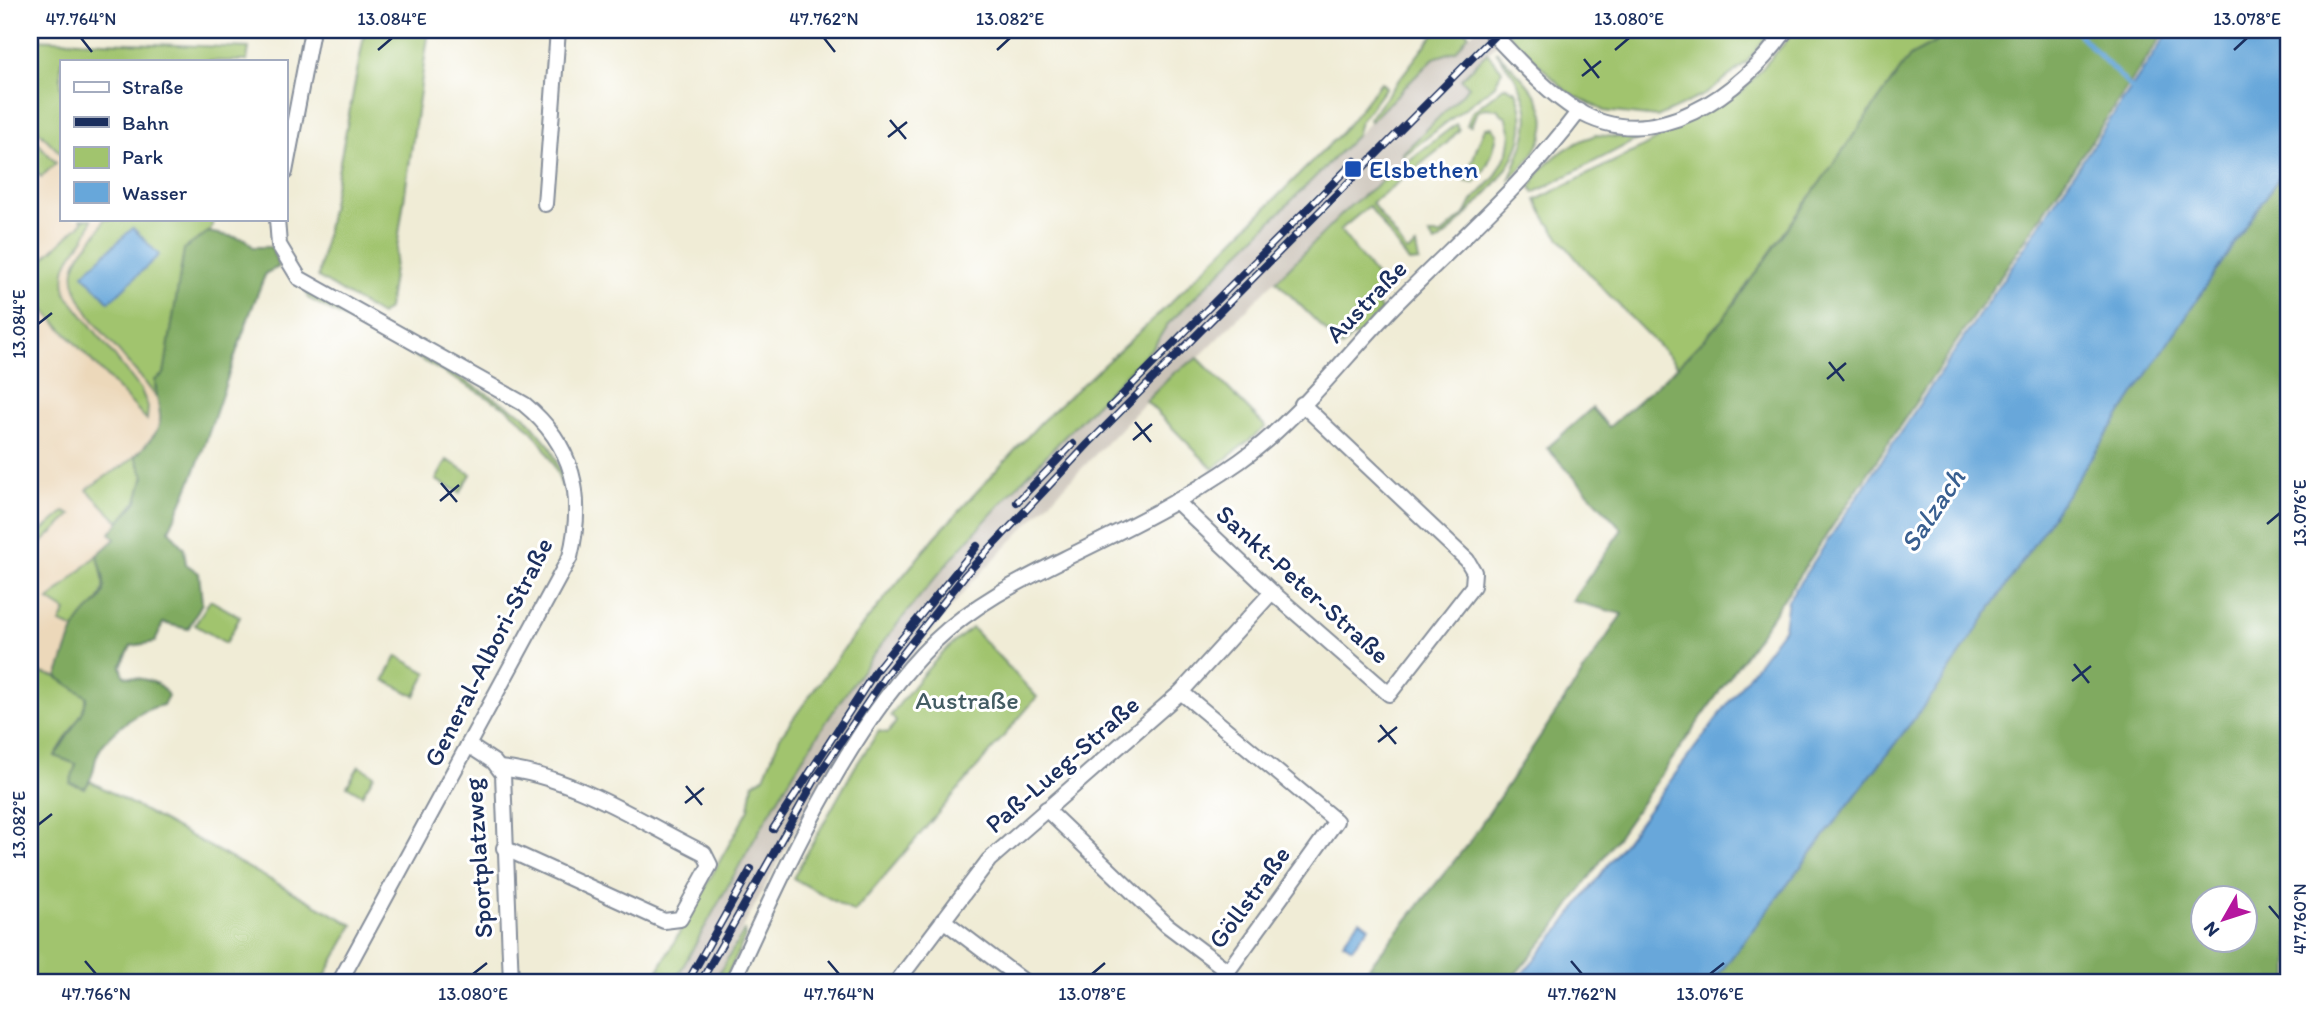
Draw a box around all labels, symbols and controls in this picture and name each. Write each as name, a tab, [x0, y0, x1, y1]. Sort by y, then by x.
text: 47.764°N	[46, 8, 116, 30]
text: 13.084°E	[357, 8, 427, 30]
text: 47.762°N	[789, 8, 859, 30]
text: 13.082°E	[976, 8, 1044, 30]
text: 13.080°E	[1594, 8, 1664, 30]
text: 13.078°E	[2213, 8, 2281, 30]
legend	[60, 60, 287, 220]
text: Straße	[122, 74, 183, 99]
text: Bahn	[122, 110, 169, 135]
text: Park	[122, 144, 164, 169]
place label: Elsbethen	[1369, 153, 1479, 185]
marker: Elsbethen	[1343, 159, 1363, 179]
text: Wasser	[122, 180, 188, 205]
street label: Austraße	[1318, 253, 1414, 349]
text: 13.084°E	[8, 289, 30, 359]
water label: Salzach	[1892, 461, 1973, 558]
text: 13.076°E	[2289, 479, 2311, 547]
street label: Sankt-Peter-Straße	[1210, 498, 1396, 670]
street label: General-Albori-Straße	[416, 532, 560, 772]
park label: Austraße	[915, 684, 1019, 716]
street label: Paß-Lueg-Straße	[978, 688, 1146, 840]
street label: Sportplatzweg	[456, 776, 500, 939]
text: 13.082°E	[8, 791, 30, 859]
street label: Göllstraße	[1201, 839, 1297, 955]
text: 47.760°N	[2289, 883, 2311, 955]
north arrow	[2190, 884, 2260, 954]
text: N	[2198, 917, 2224, 942]
text: 47.766°N	[61, 983, 131, 1005]
text: 13.080°E	[438, 983, 508, 1005]
text: 47.764°N	[804, 983, 874, 1005]
text: 13.078°E	[1058, 983, 1126, 1005]
text: 47.762°N	[1547, 983, 1617, 1005]
text: 13.076°E	[1676, 983, 1744, 1005]

